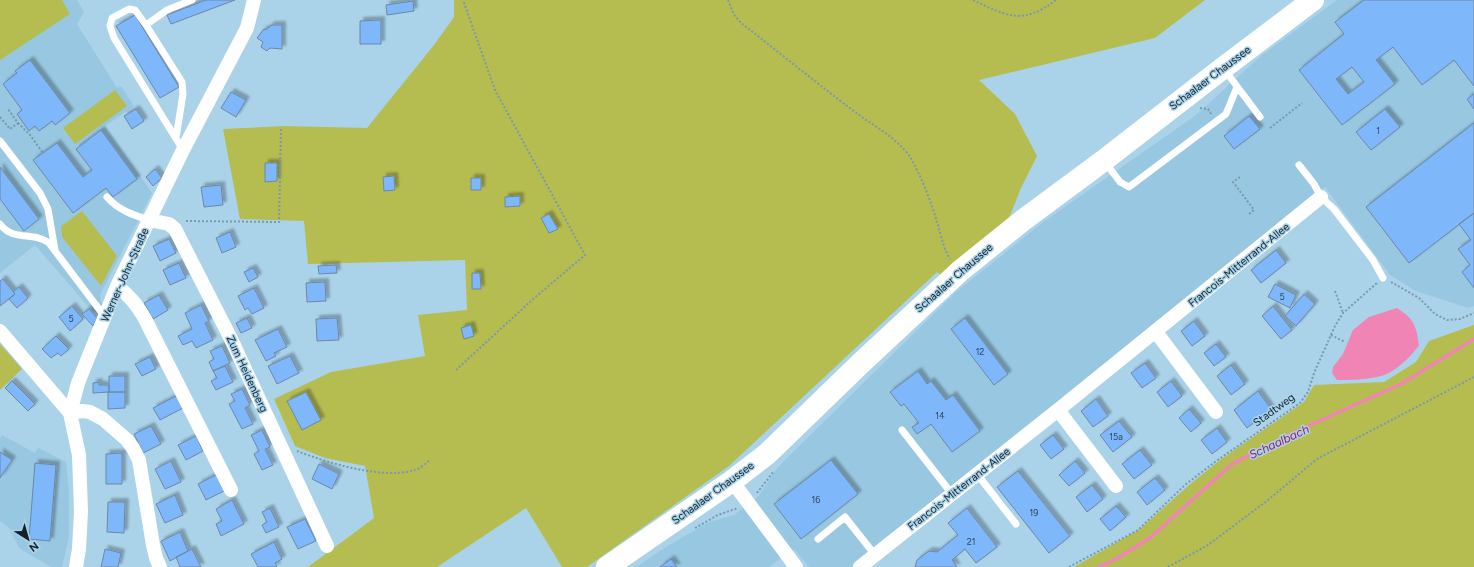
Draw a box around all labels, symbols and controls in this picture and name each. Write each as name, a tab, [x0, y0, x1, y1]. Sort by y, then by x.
street label: Schaalaer Chaussee	[1167, 43, 1253, 113]
house number: 1	[1376, 125, 1380, 136]
street label: Francois-Mitterrand-Allee	[1186, 220, 1292, 310]
street label: Werner-John-Straße	[98, 226, 152, 324]
street label: Schaalaer Chaussee	[913, 241, 995, 315]
house number: 5	[1279, 291, 1285, 302]
house number: 5	[68, 313, 74, 324]
street label: Zum Heidenberg	[224, 333, 270, 415]
house number: 12	[976, 346, 984, 357]
street label: Stadtweg	[1251, 391, 1297, 429]
house number: 14	[935, 410, 945, 421]
water label: Schaalbach	[1247, 422, 1312, 462]
house number: 15a	[1109, 431, 1123, 442]
street label: Francois-Mitterrand-Allee	[905, 445, 1013, 533]
street label: Schaalaer Chaussee	[669, 459, 757, 527]
house number: 16	[812, 494, 820, 505]
house number: 19	[1030, 507, 1038, 518]
north arrow	[8, 519, 48, 559]
house number: 21	[967, 536, 975, 547]
text: N	[26, 539, 41, 554]

